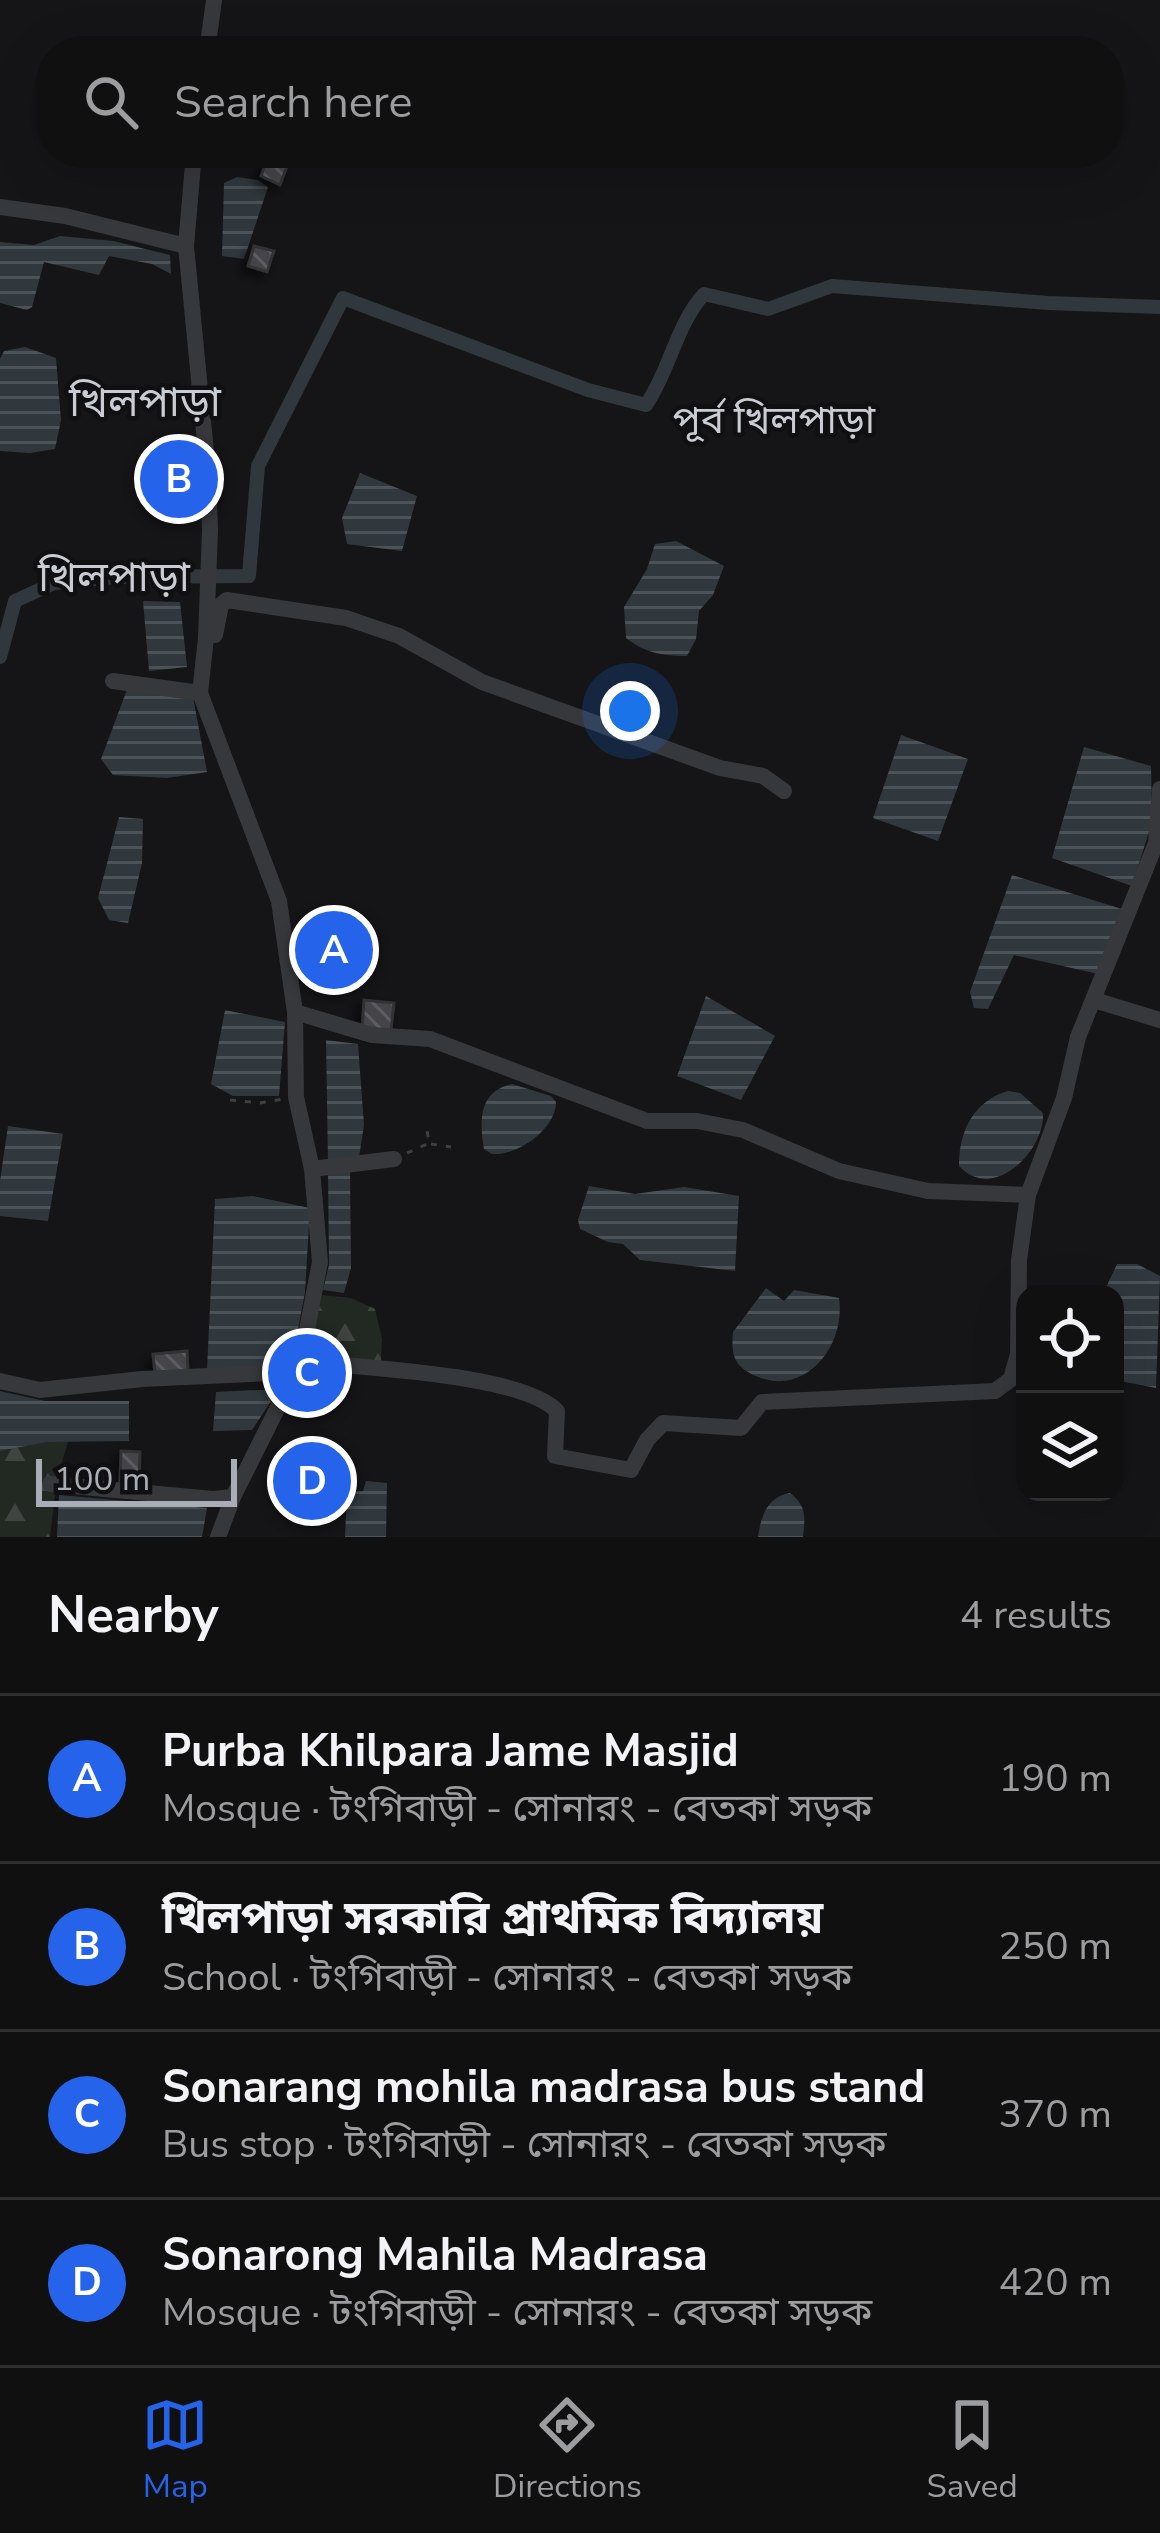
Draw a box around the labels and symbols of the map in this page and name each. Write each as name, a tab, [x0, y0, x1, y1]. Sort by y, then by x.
district label: খিলপাড়া	[68, 374, 222, 431]
district label: পূর্ব খিলপাড়া	[673, 394, 876, 447]
pin: B	[140, 434, 218, 524]
district label: খিলপাড়া	[37, 549, 191, 606]
your location	[600, 681, 660, 741]
pin: A	[295, 905, 373, 995]
pin: C	[268, 1328, 346, 1418]
pin: D	[273, 1436, 351, 1526]
scale bar	[36, 1453, 237, 1506]

